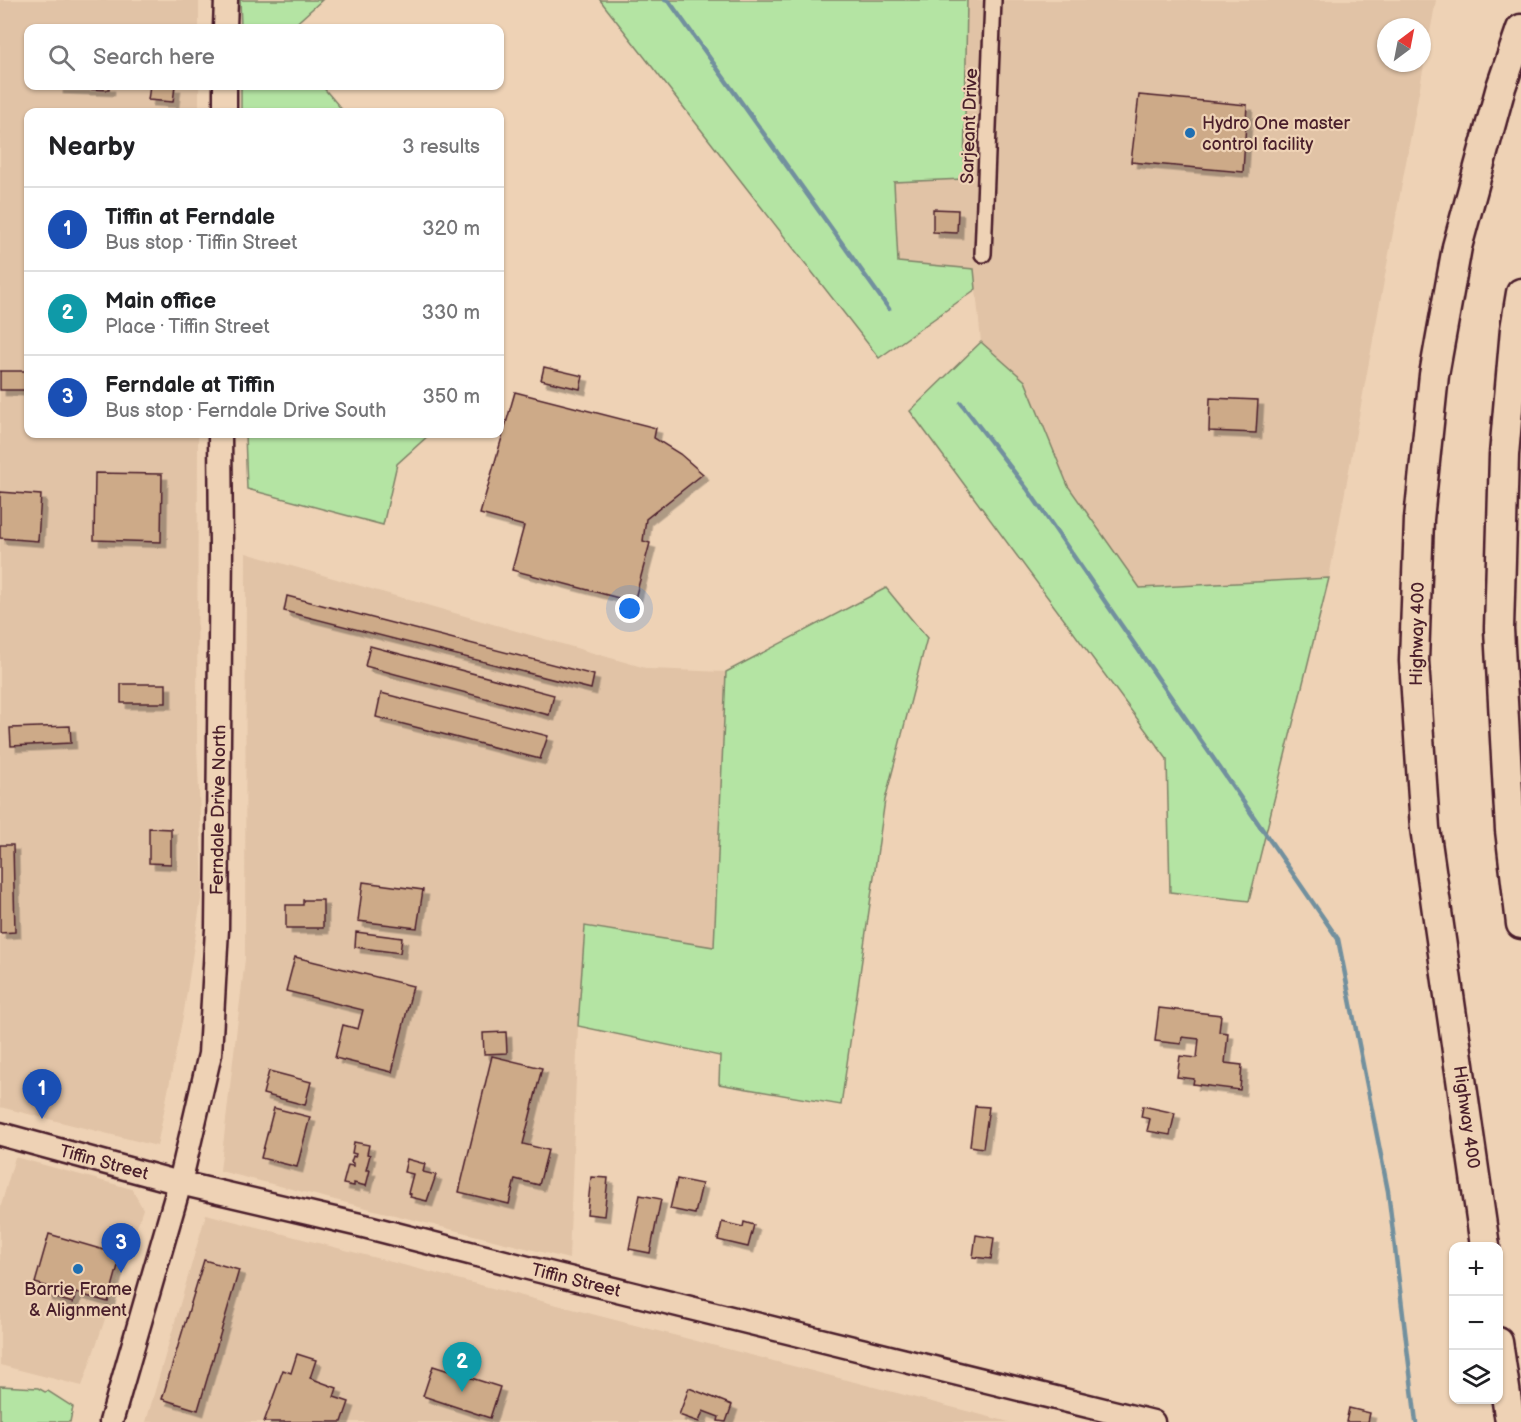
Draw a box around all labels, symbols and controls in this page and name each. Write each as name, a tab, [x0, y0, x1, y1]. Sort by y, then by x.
north arrow	[1377, 18, 1431, 72]
search box	[24, 24, 504, 90]
icon: search	[45, 41, 78, 74]
text: Search here	[93, 44, 215, 71]
street label: Sarjeant Drive	[957, 68, 982, 184]
place label: Hydro One master control facility	[1202, 113, 1350, 155]
marker: Hydro One master control facility	[1183, 126, 1197, 140]
text: Nearby	[48, 132, 135, 163]
text: 3 results	[402, 135, 480, 159]
text: Tiffin at Ferndale	[105, 204, 275, 231]
text: 1	[63, 217, 72, 241]
text: 320 m	[422, 217, 480, 241]
text: Bus stop · Tiffin Street	[105, 231, 297, 255]
text: Main office	[105, 288, 216, 315]
text: 2	[62, 301, 73, 325]
text: 330 m	[422, 301, 480, 325]
text: Place · Tiffin Street	[105, 315, 270, 339]
text: Ferndale at Tiffin	[105, 372, 275, 399]
text: 3	[62, 385, 73, 409]
text: 350 m	[423, 385, 480, 409]
text: Bus stop · Ferndale Drive South	[105, 399, 386, 423]
street label: Highway 400	[1406, 582, 1429, 686]
your location	[615, 594, 644, 623]
street label: Ferndale Drive North	[207, 725, 230, 895]
street label: Highway 400	[1449, 1064, 1484, 1170]
pin: 1	[22, 1070, 62, 1119]
street label: Tiffin Street	[57, 1141, 151, 1185]
pin: 3	[102, 1224, 140, 1273]
map controls	[1449, 1242, 1503, 1404]
button: +	[1449, 1242, 1503, 1296]
street label: Tiffin Street	[529, 1259, 623, 1302]
marker: Barrie Frame & Alignment	[71, 1262, 85, 1276]
place label: Barrie Frame & Alignment	[24, 1279, 132, 1321]
button: −	[1449, 1296, 1503, 1350]
pin: 2	[442, 1342, 482, 1392]
button: layers	[1449, 1350, 1503, 1404]

